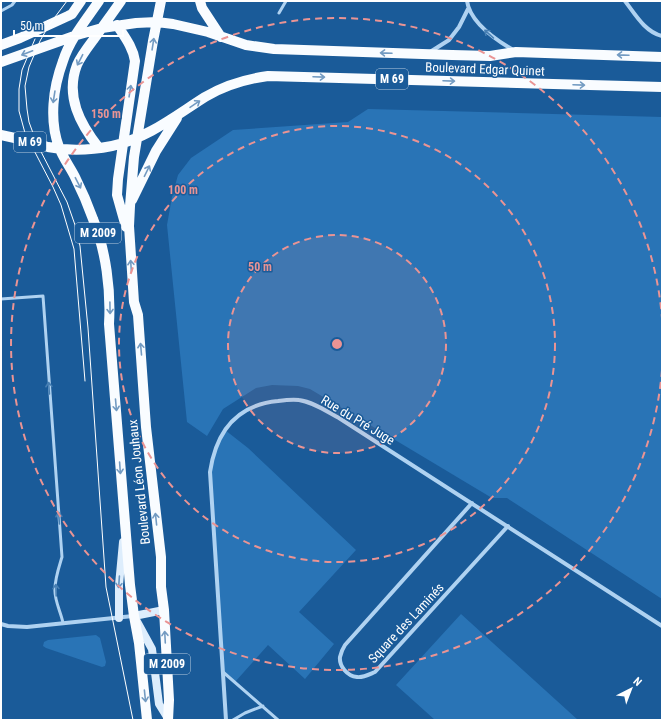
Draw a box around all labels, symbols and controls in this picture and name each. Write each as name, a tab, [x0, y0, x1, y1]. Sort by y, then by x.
scale bar	[14, 12, 123, 38]
text: 50 m	[20, 19, 44, 33]
one-way arrow	[484, 29, 494, 38]
one-way arrow	[149, 38, 157, 51]
one-way arrow	[21, 49, 33, 57]
one-way arrow	[380, 49, 393, 57]
one-way arrow	[617, 52, 630, 59]
one-way arrow	[76, 54, 83, 66]
street label: Boulevard Edgar Quinet	[425, 59, 545, 79]
road number: M 69	[376, 69, 408, 89]
one-way arrow	[312, 73, 325, 81]
one-way arrow	[442, 77, 455, 85]
one-way arrow	[572, 81, 585, 88]
one-way arrow	[126, 85, 134, 98]
one-way arrow	[50, 90, 58, 103]
one-way arrow	[189, 100, 200, 108]
text: 150 m	[91, 107, 121, 121]
road number: M 69	[14, 132, 46, 152]
one-way arrow	[144, 165, 151, 177]
one-way arrow	[75, 177, 82, 189]
text: 100 m	[168, 183, 198, 197]
road number: M 2009	[75, 223, 121, 243]
one-way arrow	[128, 260, 135, 273]
text: 50 m	[248, 260, 272, 274]
one-way arrow	[106, 301, 114, 314]
centre of rings	[330, 337, 344, 351]
one-way arrow	[137, 343, 144, 356]
one-way arrow	[46, 382, 53, 395]
street label: Rue du Pré Juge	[318, 392, 398, 448]
one-way arrow	[112, 398, 119, 411]
street label: Boulevard Léon Jouhaux	[125, 419, 153, 545]
one-way arrow	[117, 461, 124, 474]
one-way arrow	[55, 512, 62, 525]
one-way arrow	[152, 513, 160, 526]
one-way arrow	[116, 575, 123, 588]
street label: Square des Laminés	[365, 580, 447, 666]
one-way arrow	[52, 584, 60, 597]
one-way arrow	[161, 631, 169, 644]
road number: M 2009	[144, 654, 190, 674]
north arrow	[611, 669, 651, 709]
text: N	[630, 675, 644, 689]
one-way arrow	[141, 689, 149, 702]

